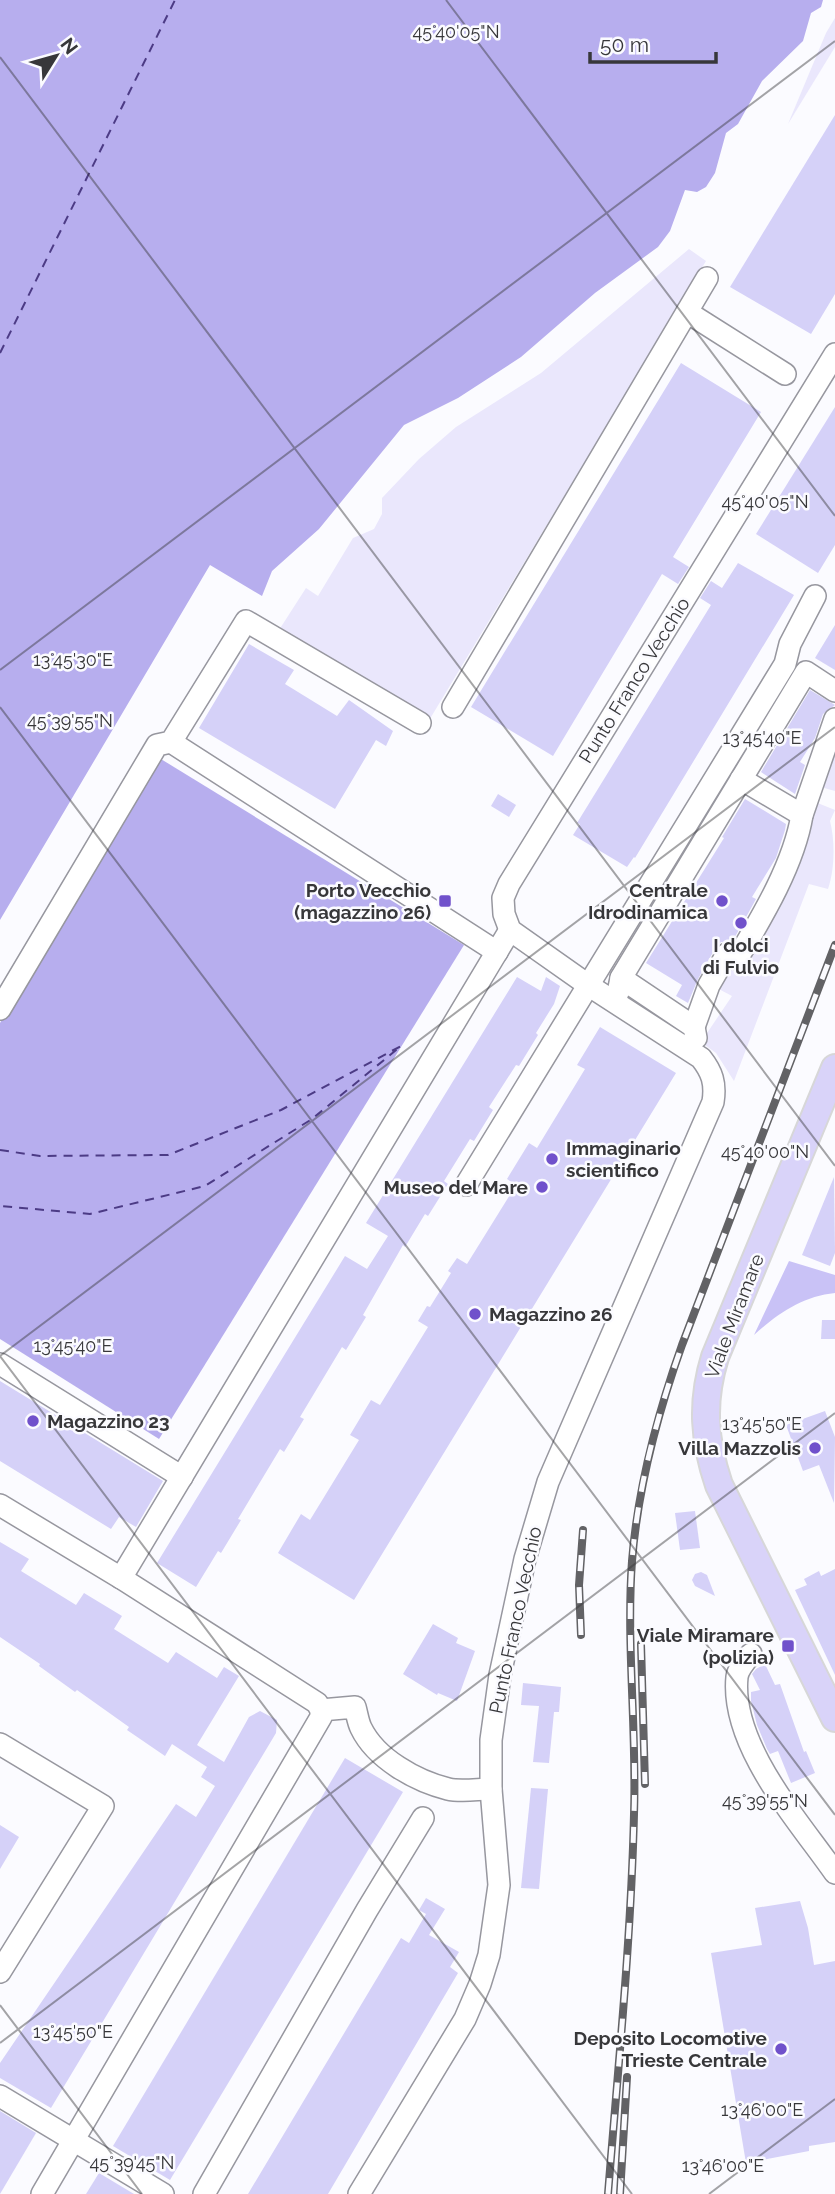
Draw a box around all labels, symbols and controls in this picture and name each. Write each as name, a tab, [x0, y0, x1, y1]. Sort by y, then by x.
north arrow	[21, 21, 91, 91]
text: 45°40'05"N	[412, 21, 500, 42]
scale bar	[590, 21, 716, 65]
text: 50 m	[600, 32, 649, 57]
text: N	[56, 33, 83, 58]
text: 45°40'05"N	[721, 491, 809, 512]
street label: Punto Franco Vecchio	[574, 593, 694, 767]
text: 13°45'30"E	[33, 649, 113, 670]
text: 45°39'55"N	[27, 710, 113, 731]
text: 13°45'40"E	[723, 727, 802, 748]
place label: Porto Vecchio (magazzino 26)	[294, 879, 431, 923]
place label: Centrale Idrodinamica	[588, 879, 708, 923]
marker: Porto Vecchio (magazzino 26)	[437, 893, 453, 909]
marker: Centrale Idrodinamica	[714, 893, 730, 909]
marker: I dolci di Fulvio	[733, 915, 749, 931]
place label: I dolci di Fulvio	[703, 934, 779, 978]
place label: Immaginario scientifico	[566, 1137, 681, 1181]
text: 45°40'00"N	[721, 1141, 809, 1162]
marker: Immaginario scientifico	[544, 1151, 560, 1167]
place label: Museo del Mare	[383, 1176, 528, 1198]
marker: Museo del Mare	[534, 1179, 550, 1195]
street label: Viale Miramare	[700, 1251, 768, 1381]
place label: Magazzino 26	[489, 1303, 613, 1325]
marker: Magazzino 26	[467, 1306, 483, 1322]
text: 13°45'40"E	[34, 1335, 113, 1356]
place label: Magazzino 23	[47, 1410, 170, 1432]
marker: Magazzino 23	[25, 1413, 41, 1429]
text: 13°45'50"E	[722, 1413, 802, 1434]
place label: Villa Mazzolis	[678, 1437, 801, 1459]
marker: Villa Mazzolis	[807, 1440, 823, 1456]
street label: Punto Franco Vecchio	[484, 1524, 546, 1716]
place label: Viale Miramare (polizia)	[637, 1624, 774, 1668]
marker: Viale Miramare (polizia)	[780, 1638, 796, 1654]
text: 45°39'55"N	[722, 1790, 808, 1811]
text: 13°45'50"E	[33, 2021, 113, 2042]
place label: Deposito Locomotive Trieste Centrale	[574, 2027, 767, 2071]
marker: Deposito Locomotive Trieste Centrale	[773, 2041, 789, 2057]
text: 13°46'00"E	[721, 2099, 803, 2120]
text: 45°39'45"N	[90, 2152, 174, 2173]
text: 13°46'00"E	[682, 2155, 764, 2176]

